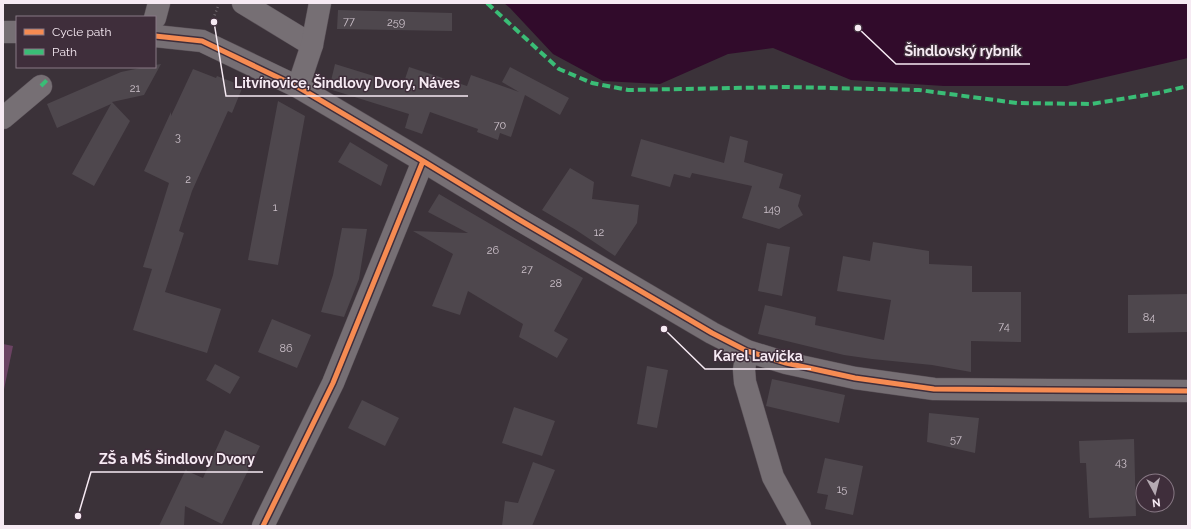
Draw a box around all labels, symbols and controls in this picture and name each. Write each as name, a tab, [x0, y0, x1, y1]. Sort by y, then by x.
house number: 77	[343, 15, 355, 28]
legend	[16, 16, 156, 68]
house number: 259	[387, 16, 405, 29]
text: Cycle path	[52, 25, 111, 39]
callout: Šindlovský rybník	[896, 38, 1030, 64]
text: Šindlovský rybník	[904, 42, 1022, 59]
text: Path	[52, 45, 77, 59]
callout: Litvínovice, Šindlovy Dvory, Náves	[226, 70, 468, 96]
text: Litvínovice, Šindlovy Dvory, Náves	[234, 74, 460, 91]
house number: 21	[130, 82, 141, 95]
house number: 70	[494, 119, 507, 132]
house number: 3	[175, 131, 181, 144]
house number: 2	[185, 173, 191, 186]
house number: 1	[273, 201, 278, 214]
house number: 149	[763, 203, 781, 216]
house number: 12	[594, 226, 604, 239]
house number: 26	[487, 244, 500, 257]
house number: 27	[521, 263, 533, 276]
house number: 28	[550, 277, 562, 290]
house number: 84	[1143, 311, 1155, 324]
house number: 74	[998, 320, 1010, 333]
house number: 86	[279, 342, 293, 355]
callout: Karel Lavička	[705, 343, 811, 369]
text: Karel Lavička	[713, 348, 803, 364]
house number: 57	[950, 433, 962, 446]
callout: ZŠ a MŠ Šindlovy Dvory	[91, 446, 263, 472]
text: ZŠ a MŠ Šindlovy Dvory	[99, 450, 255, 467]
house number: 43	[1115, 456, 1127, 469]
north arrow	[1135, 473, 1175, 513]
house number: 15	[837, 483, 847, 496]
text: N	[1151, 495, 1161, 509]

